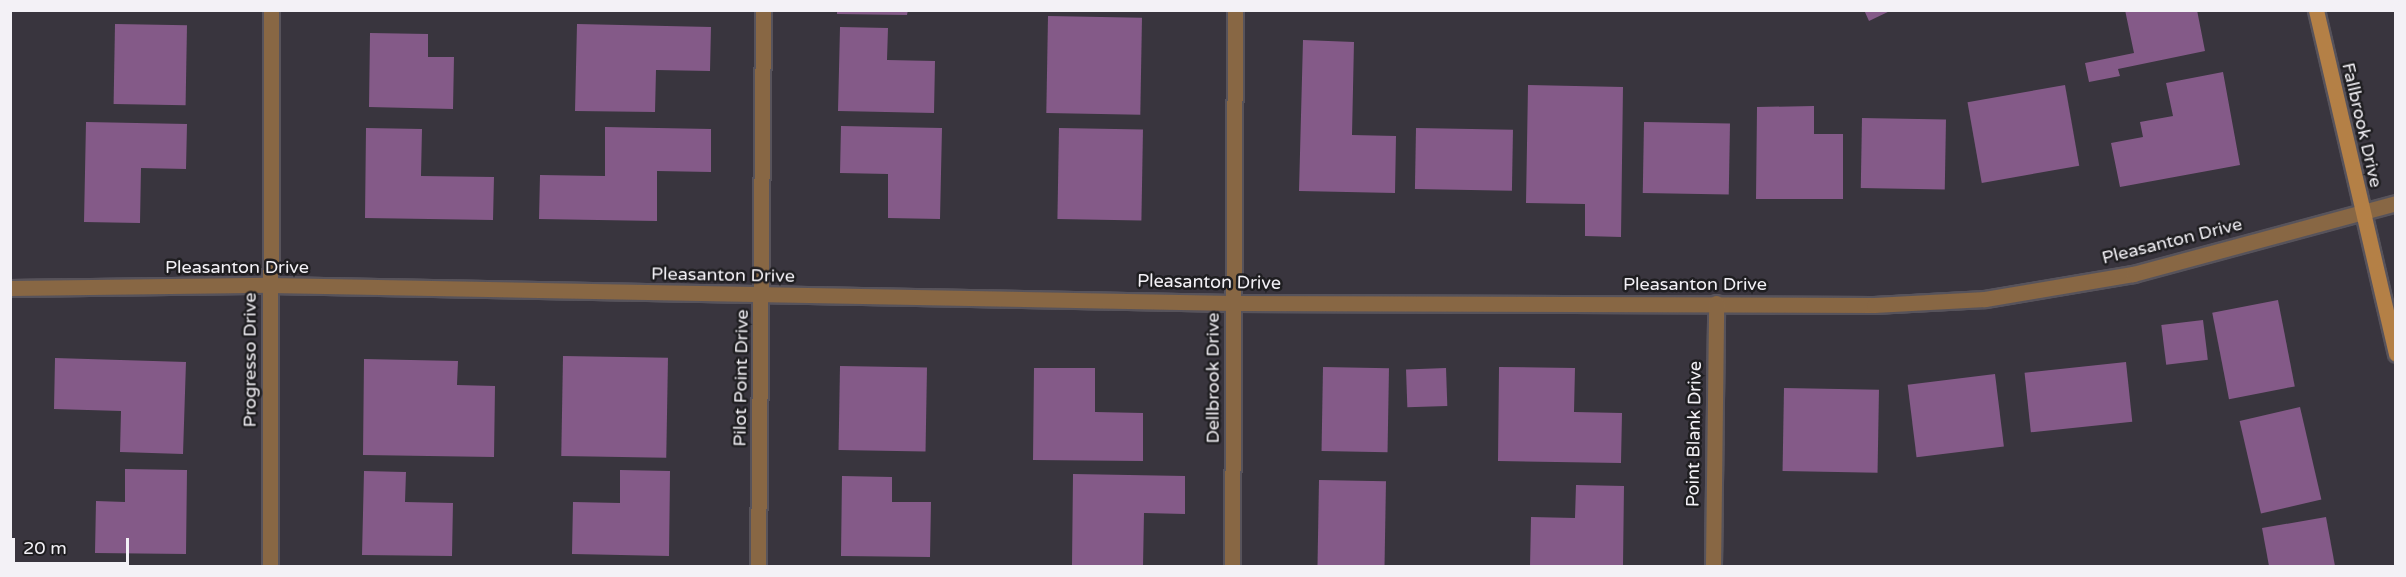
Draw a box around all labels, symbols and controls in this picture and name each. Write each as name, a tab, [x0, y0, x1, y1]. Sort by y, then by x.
street label: Fallbrook Drive	[2337, 61, 2387, 189]
street label: Pleasanton Drive	[2100, 213, 2244, 269]
street label: Pleasanton Drive	[165, 256, 309, 278]
street label: Pleasanton Drive	[651, 263, 795, 287]
street label: Pleasanton Drive	[1137, 270, 1281, 294]
street label: Pleasanton Drive	[1623, 273, 1767, 295]
street label: Progresso Drive	[239, 293, 261, 427]
street label: Pilot Point Drive	[729, 309, 753, 447]
street label: Dellbrook Drive	[1202, 312, 1224, 444]
street label: Point Blank Drive	[1682, 361, 1706, 507]
scale bar	[15, 526, 132, 564]
text: 20 m	[23, 537, 67, 559]

